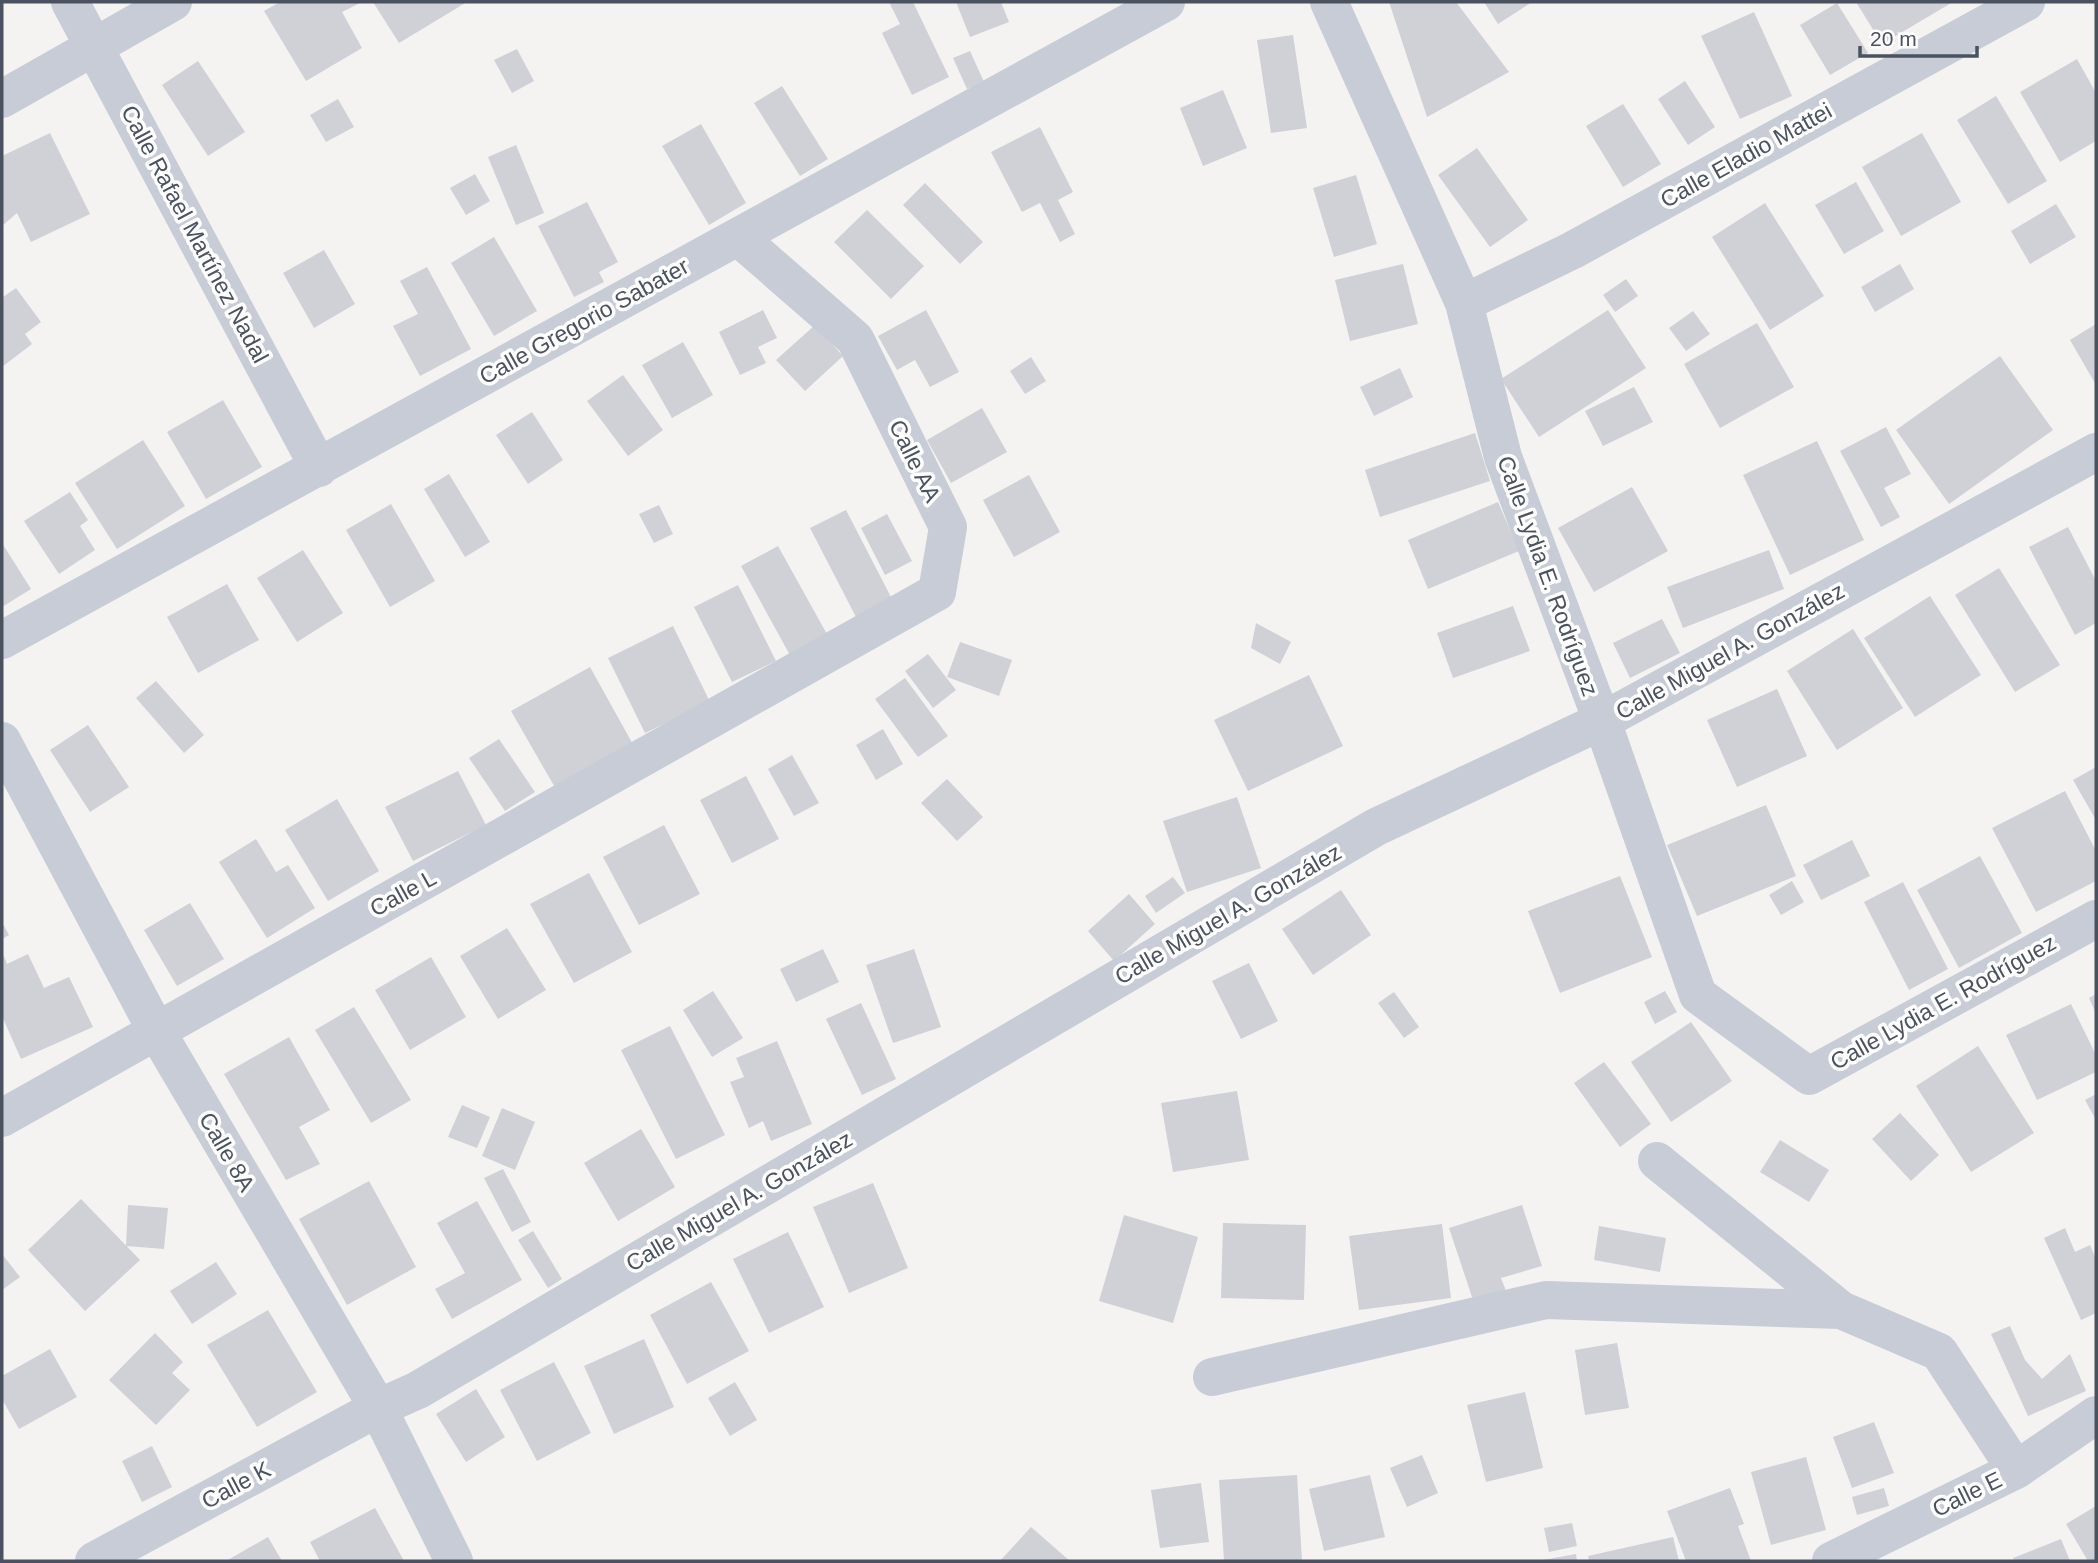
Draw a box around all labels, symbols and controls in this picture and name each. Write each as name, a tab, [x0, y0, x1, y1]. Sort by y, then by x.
scale bar	[1860, 14, 1977, 58]
text: 20 m	[1870, 27, 1917, 50]
street label: Calle Eladio Mattei	[1656, 97, 1836, 213]
street label: Calle Rafael Martínez Nadal	[116, 101, 274, 367]
street label: Calle Gregorio Sabater	[475, 252, 693, 389]
street label: Calle AA	[884, 416, 946, 507]
street label: Calle Lydia E. Rodríguez	[1492, 452, 1604, 700]
street label: Calle Miguel A. González	[1611, 577, 1849, 725]
street label: Calle Miguel A. González	[1110, 838, 1346, 990]
street label: Calle L	[365, 864, 441, 922]
street label: Calle Lydia E. Rodríguez	[1826, 929, 2060, 1075]
street label: Calle 8A	[194, 1108, 260, 1197]
street label: Calle Miguel A. González	[621, 1125, 857, 1277]
street label: Calle K	[197, 1456, 275, 1514]
street label: Calle E	[1928, 1466, 2006, 1522]

